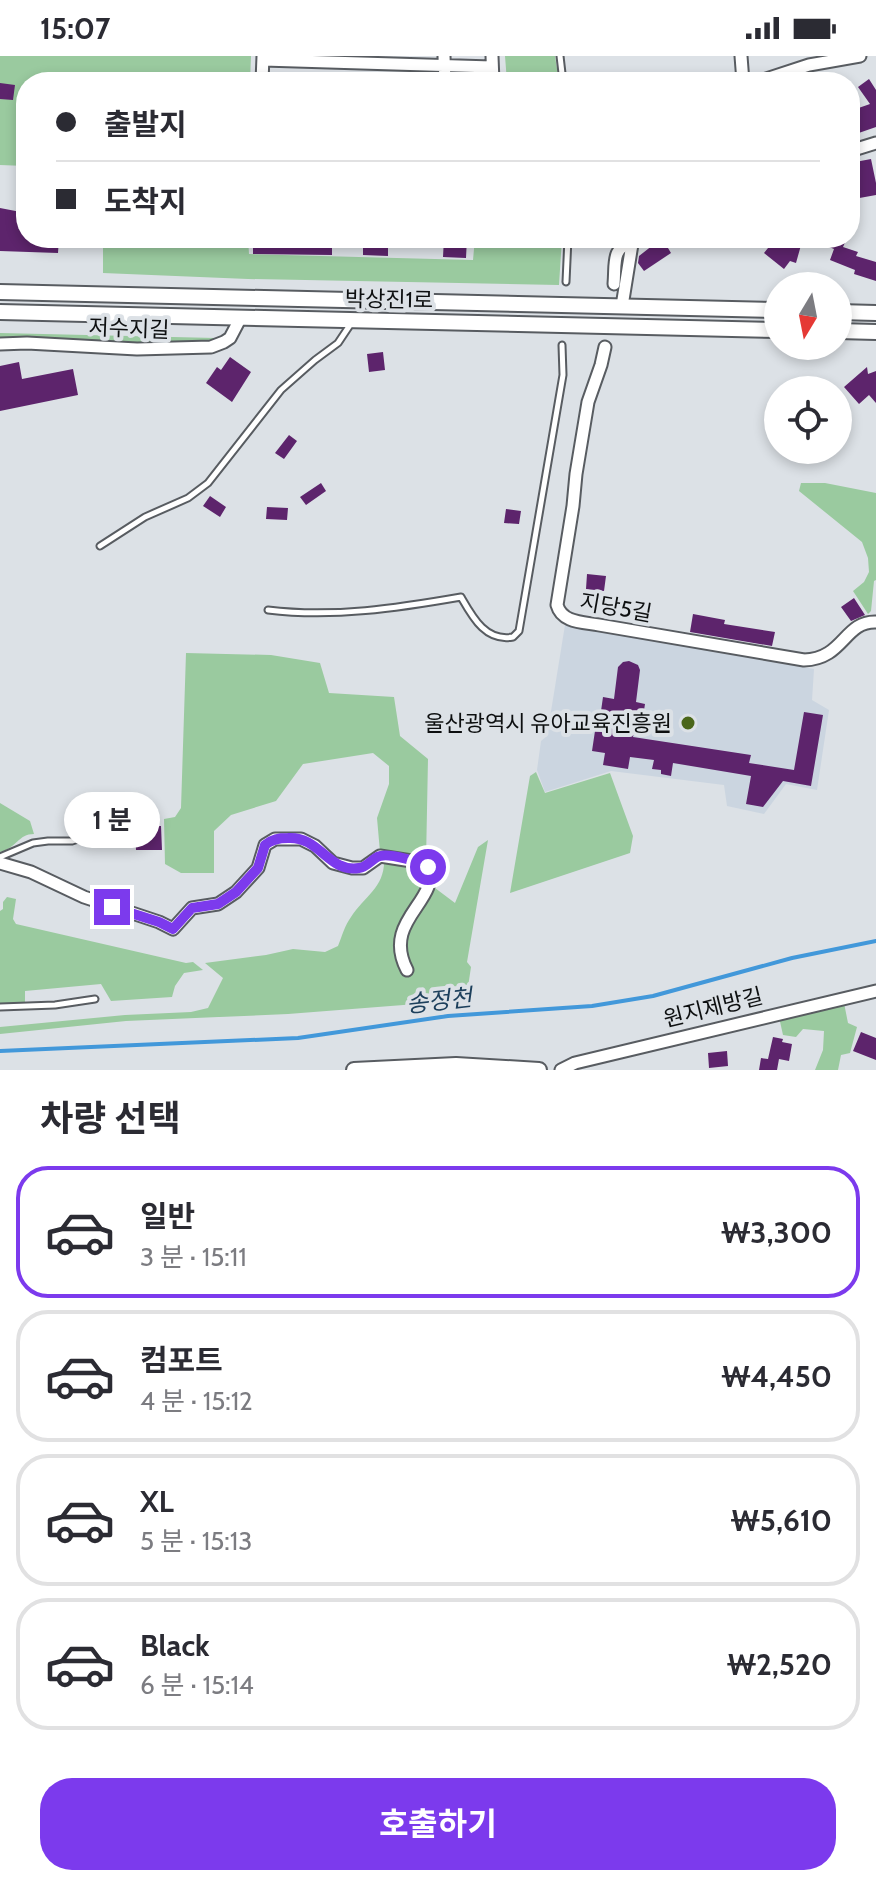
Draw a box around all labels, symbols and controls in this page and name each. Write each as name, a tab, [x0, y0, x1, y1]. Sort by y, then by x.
text: 15:07	[40, 10, 110, 47]
text: 출발지	[104, 106, 187, 143]
text: 도착지	[104, 183, 187, 220]
north arrow	[764, 272, 852, 360]
map controls	[764, 272, 852, 464]
street label: 박상진1로	[345, 285, 433, 314]
street label: 저수지길	[88, 314, 170, 343]
button: locate	[764, 376, 852, 464]
street label: 지당5길	[578, 588, 654, 627]
place label: 울산광역시 유아교육진흥원	[424, 710, 672, 737]
marker: 울산광역시 유아교육진흥원	[679, 714, 697, 732]
callout: 1 분	[64, 791, 160, 847]
text: 1 분	[92, 804, 132, 836]
route start	[410, 849, 446, 885]
route end	[94, 889, 130, 925]
water label: 송정천	[404, 982, 476, 1018]
street label: 원지제방길	[661, 982, 765, 1033]
text: 차량 선택	[40, 1096, 181, 1140]
icon: car	[44, 1196, 116, 1268]
text: 일반	[140, 1198, 195, 1235]
text: ₩3,300	[721, 1214, 832, 1251]
text: 3 분 · 15:11	[140, 1241, 247, 1273]
icon: car	[44, 1340, 116, 1412]
text: 컴포트	[140, 1342, 223, 1379]
text: ₩4,450	[721, 1358, 832, 1395]
text: 4 분 · 15:12	[140, 1385, 253, 1417]
text: XL	[140, 1483, 174, 1520]
icon: car	[44, 1484, 116, 1556]
text: ₩5,610	[731, 1502, 832, 1539]
text: 5 분 · 15:13	[140, 1525, 252, 1557]
text: Black	[140, 1627, 210, 1664]
icon: car	[44, 1628, 116, 1700]
text: ₩2,520	[727, 1646, 832, 1683]
text: 6 분 · 15:14	[140, 1669, 254, 1701]
button: 호출하기	[40, 1778, 836, 1870]

